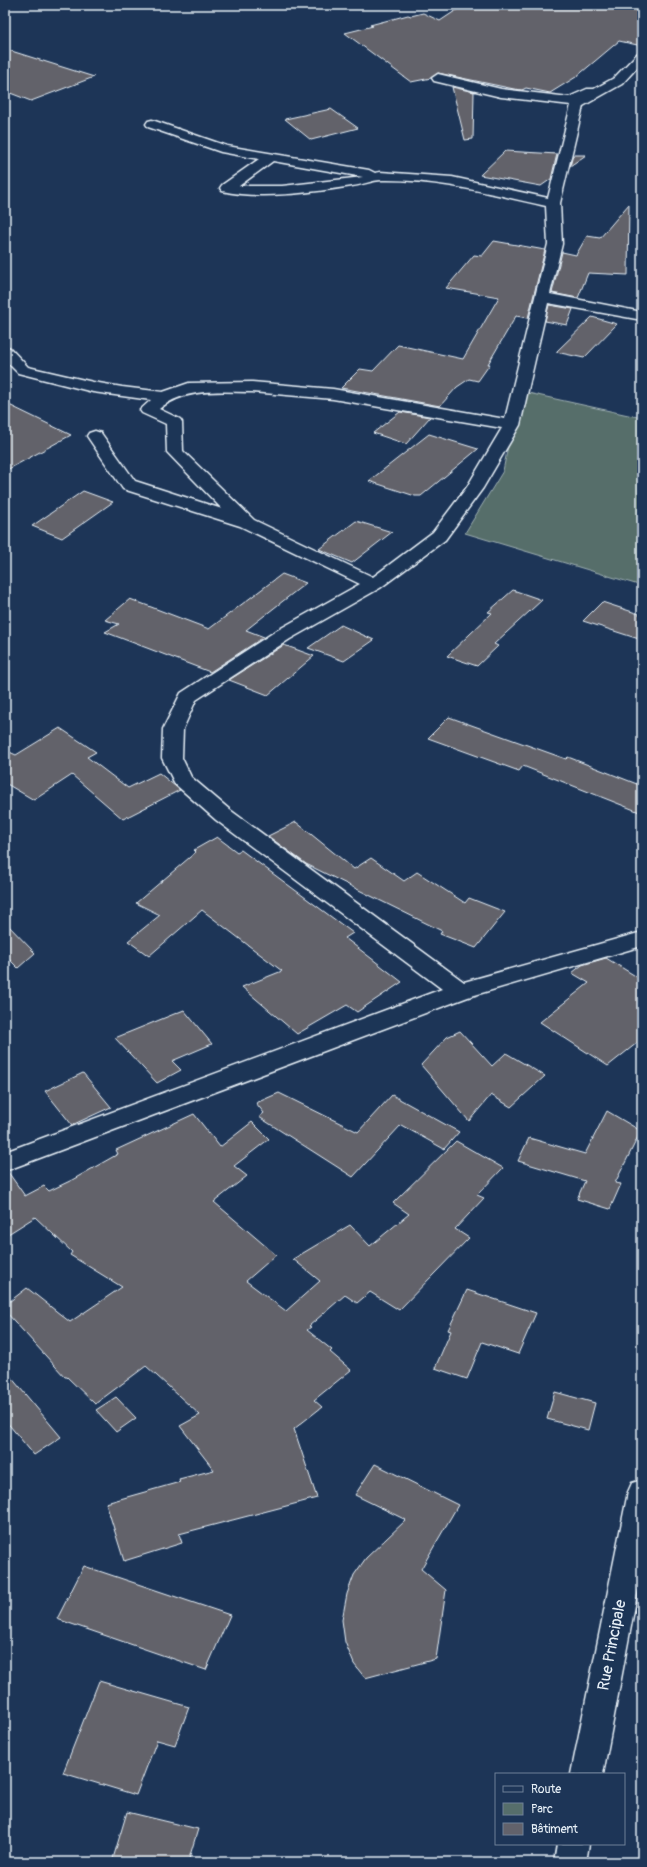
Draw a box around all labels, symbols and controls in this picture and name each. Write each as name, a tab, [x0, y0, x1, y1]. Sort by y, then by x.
street label: Rue Principale	[593, 1598, 631, 1692]
legend	[495, 1773, 625, 1845]
text: Route	[531, 1782, 561, 1797]
text: Parc	[531, 1802, 553, 1817]
text: Bâtiment	[531, 1822, 578, 1837]

